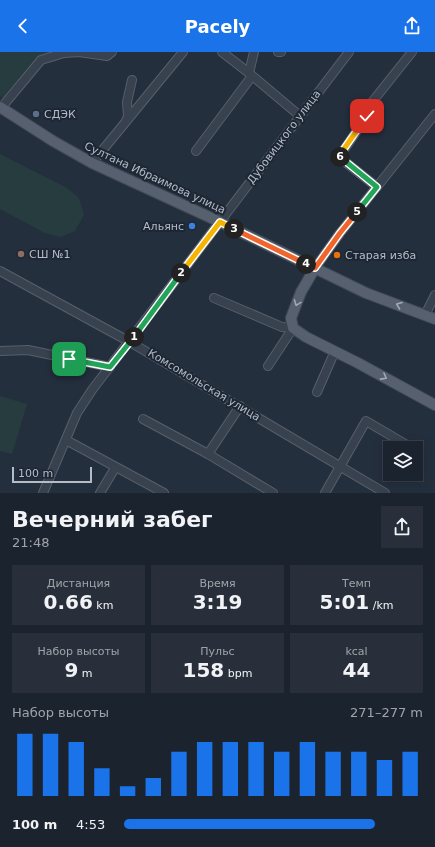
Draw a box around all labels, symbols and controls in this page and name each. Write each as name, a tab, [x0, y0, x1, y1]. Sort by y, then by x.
icon: back	[12, 15, 34, 37]
icon: share	[401, 15, 423, 37]
text: Pacely	[185, 16, 250, 37]
street label: Дубовицкого улица	[244, 88, 324, 186]
pin	[350, 99, 384, 133]
icon: check	[356, 105, 378, 127]
place label: СДЭК	[44, 108, 76, 121]
marker: СДЭК	[31, 109, 41, 119]
street label: Султана Ибраимова улица	[82, 139, 228, 217]
pin: 6	[330, 147, 350, 167]
text: 6	[336, 150, 344, 163]
pin: 5	[347, 202, 367, 222]
text: 5	[353, 205, 361, 218]
pin: 3	[224, 219, 244, 239]
place label: Альянс	[143, 220, 184, 233]
marker: Альянс	[187, 221, 197, 231]
text: 3	[230, 222, 238, 235]
place label: СШ №1	[29, 248, 70, 261]
marker: СШ №1	[16, 249, 26, 259]
place label: Старая изба	[345, 249, 416, 262]
marker: Старая изба	[332, 250, 342, 260]
pin: 4	[296, 254, 316, 274]
text: 4	[302, 257, 310, 270]
pin: 2	[171, 263, 191, 283]
text: 2	[177, 266, 185, 279]
one-way arrow	[294, 299, 302, 306]
one-way arrow	[395, 302, 402, 310]
pin: 1	[124, 327, 144, 347]
text: 1	[130, 330, 138, 343]
pin	[52, 342, 86, 376]
street label: Комсомольская улица	[146, 346, 262, 424]
icon: arrive	[58, 348, 80, 370]
one-way arrow	[380, 372, 387, 379]
map controls	[383, 441, 423, 481]
button: layers	[383, 441, 423, 481]
scale bar	[12, 465, 92, 484]
text: 100 m	[18, 467, 53, 480]
button: share	[381, 506, 423, 548]
text: Вечерний забег	[12, 507, 213, 532]
text: 21:48	[12, 535, 49, 550]
text: Дистанция	[47, 577, 110, 590]
text: Время	[199, 577, 236, 590]
text: Темп	[342, 577, 371, 590]
text: 0.66	[44, 590, 93, 614]
text: 3:19	[193, 590, 242, 614]
text: 5:01	[319, 590, 369, 614]
text: km	[93, 599, 113, 612]
text: /km	[369, 599, 394, 612]
text: Набор высоты	[37, 645, 120, 658]
text: Пульс	[200, 645, 235, 658]
text: kcal	[345, 645, 368, 658]
text: 9	[64, 658, 78, 682]
text: 158	[183, 658, 224, 682]
text: 44	[343, 658, 370, 682]
text: m	[78, 667, 93, 680]
text: bpm	[224, 667, 252, 680]
text: Набор высоты	[12, 705, 109, 720]
text: 271–277 m	[350, 705, 423, 720]
text: 100 m	[12, 817, 57, 832]
text: 4:53	[76, 817, 105, 832]

